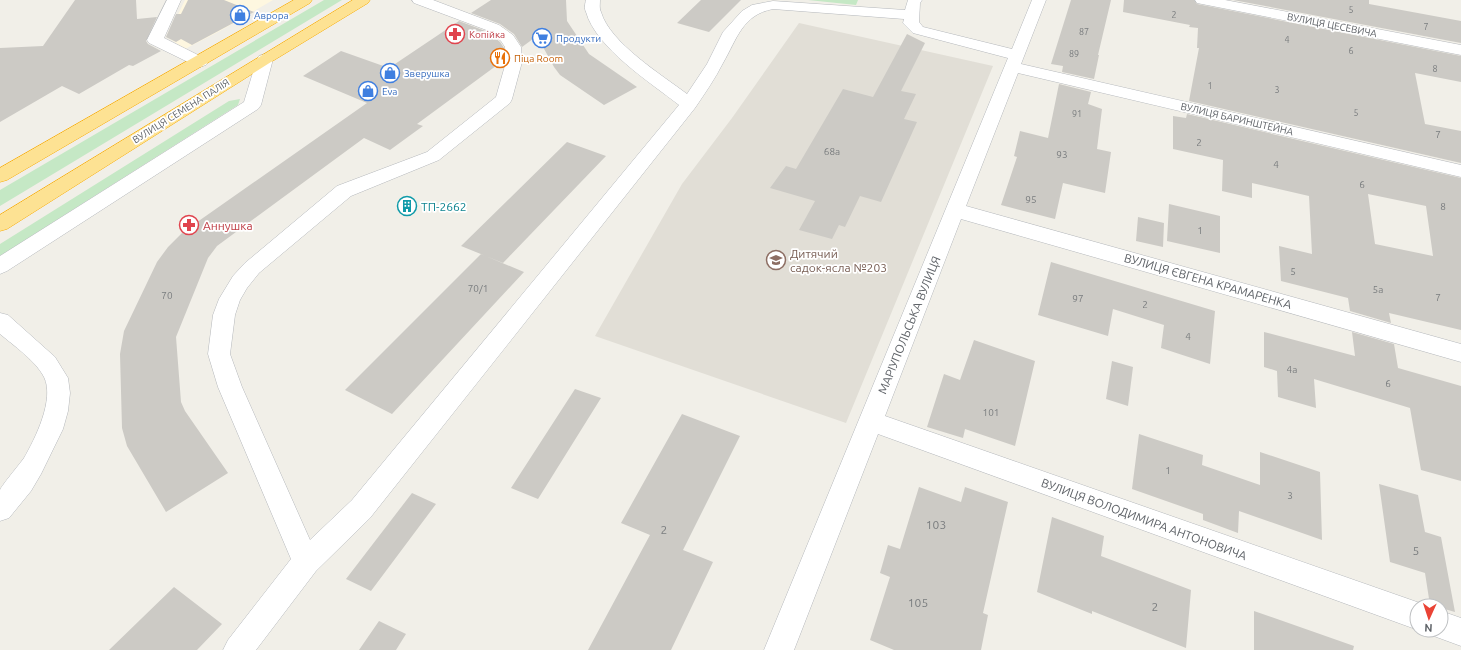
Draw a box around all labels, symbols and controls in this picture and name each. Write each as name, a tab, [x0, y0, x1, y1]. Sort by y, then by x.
shop icon: Аврора	[229, 4, 251, 26]
house number: 5	[1348, 5, 1354, 15]
place label: Аврора	[254, 10, 289, 21]
house number: 2	[1171, 10, 1177, 20]
street label: ВУЛИЦЯ ЦЕСЕВИЧА	[1286, 11, 1378, 39]
house number: 7	[1423, 22, 1429, 32]
pharmacy icon: Копійка	[444, 23, 466, 45]
supermarket icon: Продукти	[531, 27, 553, 49]
house number: 87	[1079, 27, 1089, 37]
place label: Копійка	[469, 29, 505, 40]
place label: Продукти	[556, 33, 601, 44]
house number: 4	[1284, 35, 1290, 45]
house number: 6	[1348, 46, 1354, 56]
restaurant icon: Піца Room	[489, 47, 511, 69]
house number: 89	[1069, 49, 1079, 59]
place label: Піца Room	[514, 53, 563, 64]
shop icon: Зверушка	[379, 62, 401, 84]
house number: 8	[1432, 64, 1438, 74]
place label: Зверушка	[404, 68, 450, 79]
street label: ВУЛИЦЯ СЕМЕНА ПАЛІЯ	[131, 77, 231, 145]
shop icon: Eva	[357, 80, 379, 102]
house number: 1	[1207, 81, 1213, 91]
house number: 3	[1274, 85, 1280, 95]
place label: Eva	[382, 86, 398, 97]
street label: ВУЛИЦЯ БАРИНШТЕЙНА	[1180, 101, 1295, 137]
house number: 5	[1353, 108, 1359, 118]
house number: 91	[1072, 109, 1082, 119]
house number: 7	[1435, 129, 1441, 140]
house number: 2	[1196, 137, 1202, 148]
house number: 68а	[824, 146, 840, 157]
house number: 93	[1056, 149, 1068, 160]
house number: 4	[1273, 159, 1279, 170]
house number: 6	[1359, 179, 1365, 190]
house number: 95	[1025, 194, 1037, 205]
building icon: ТП-2662	[396, 195, 418, 217]
place label: ТП-2662	[421, 200, 467, 213]
house number: 8	[1440, 201, 1446, 212]
pharmacy icon: Аннушка	[178, 214, 200, 236]
place label: Аннушка	[203, 219, 253, 232]
house number: 1	[1197, 225, 1203, 236]
place label: Дитячий садок-ясла №203	[790, 247, 887, 274]
school or university icon: Дитячий садок-ясла №203	[765, 249, 787, 271]
street label: ВУЛИЦЯ ЄВГЕНА КРАМАРЕНКА	[1123, 251, 1293, 311]
street label: МАРІУПОЛЬСЬКА ВУЛИЦЯ	[875, 254, 943, 396]
house number: 5	[1290, 266, 1296, 277]
house number: 70/1	[468, 283, 488, 294]
house number: 5а	[1373, 284, 1383, 295]
house number: 70	[161, 290, 173, 301]
house number: 7	[1435, 292, 1441, 303]
house number: 97	[1072, 293, 1084, 304]
house number: 2	[1142, 299, 1148, 310]
house number: 4	[1185, 331, 1191, 342]
house number: 4а	[1287, 364, 1297, 375]
house number: 6	[1385, 378, 1391, 389]
house number: 101	[983, 407, 999, 418]
house number: 1	[1165, 465, 1171, 476]
street label: ВУЛИЦЯ ВОЛОДИМИРА АНТОНОВИЧА	[1039, 476, 1249, 562]
house number: 3	[1287, 490, 1293, 501]
house number: 103	[926, 518, 946, 531]
house number: 2	[661, 523, 667, 536]
house number: 5	[1413, 544, 1419, 557]
house number: 105	[908, 596, 928, 609]
north arrow	[1409, 598, 1449, 638]
house number: 2	[1152, 600, 1158, 613]
text: N	[1424, 622, 1433, 634]

